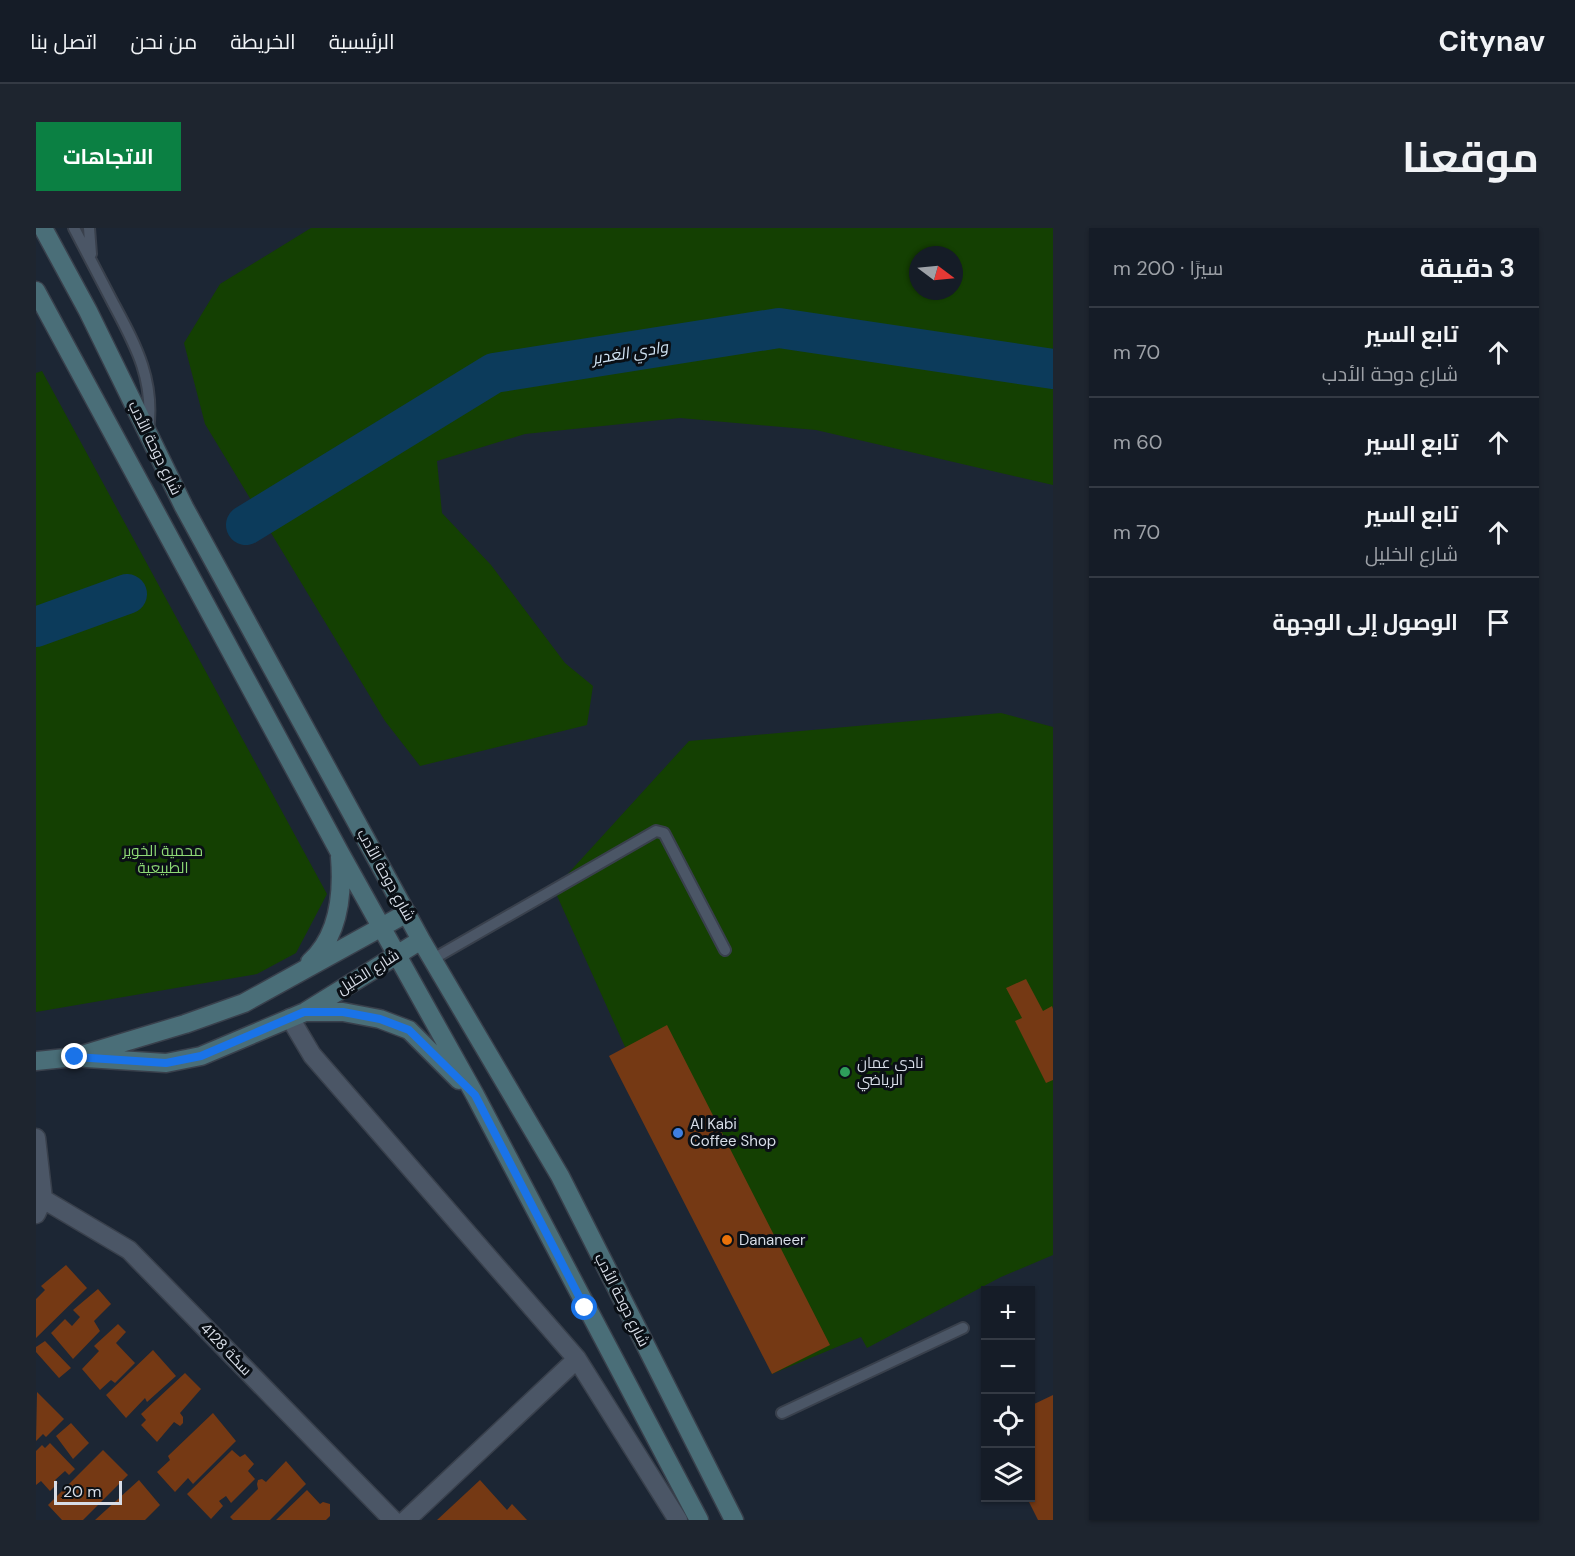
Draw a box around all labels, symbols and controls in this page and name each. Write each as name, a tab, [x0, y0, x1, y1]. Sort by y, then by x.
text: Citynav	[1439, 23, 1545, 60]
text: اتصل بنا	[30, 28, 97, 56]
text: من نحن	[130, 28, 197, 56]
text: الخريطة	[230, 28, 296, 56]
text: الرئيسية	[329, 28, 395, 56]
button: الاتجاهات	[36, 122, 181, 191]
text: موقعنا	[1402, 130, 1539, 185]
north arrow	[909, 246, 963, 300]
text: 3 دقيقة	[1420, 251, 1515, 285]
text: سيرًا · 200 m	[1113, 255, 1223, 281]
text: تابع السير	[1365, 320, 1458, 349]
water label: وادي الغدير	[589, 336, 671, 371]
icon: ahead	[1482, 336, 1515, 369]
text: 70 m	[1113, 339, 1160, 365]
text: شارع دوحة الأدب	[1322, 361, 1458, 387]
street label: شارع دوحة الأدب	[123, 398, 186, 499]
icon: ahead	[1482, 426, 1515, 459]
text: تابع السير	[1365, 428, 1458, 457]
text: 60 m	[1113, 429, 1162, 455]
text: تابع السير	[1365, 500, 1458, 529]
icon: ahead	[1482, 516, 1515, 549]
text: 70 m	[1113, 519, 1160, 545]
text: شارع الخليل	[1365, 541, 1458, 567]
icon: arrive	[1482, 606, 1515, 639]
text: الوصول إلى الوجهة	[1272, 608, 1458, 637]
street label: شارع دوحة الأدب	[352, 825, 420, 925]
park label: محمية الخوير الطبيعية	[122, 841, 203, 878]
street label: شارع الخليل	[333, 945, 403, 1000]
route end	[61, 1043, 87, 1069]
place label: نادي عمان الرياضي	[857, 1053, 924, 1092]
marker: نادي عمان الرياضي	[838, 1065, 852, 1079]
place label: Al Kabi Coffee Shop	[690, 1114, 776, 1151]
marker: Al Kabi Coffee Shop	[671, 1126, 685, 1140]
place label: Dananeer	[739, 1230, 806, 1250]
marker: Dananeer	[720, 1233, 734, 1247]
street label: شارع دوحة الأدب	[589, 1250, 654, 1351]
map controls	[981, 1286, 1035, 1502]
button: +	[981, 1286, 1035, 1340]
route start	[571, 1294, 597, 1320]
street label: سكة 4128	[196, 1318, 256, 1380]
button: −	[981, 1340, 1035, 1394]
button: locate	[981, 1394, 1035, 1448]
button: layers	[981, 1448, 1035, 1502]
scale bar	[54, 1478, 122, 1506]
text: 20 m	[63, 1481, 102, 1502]

